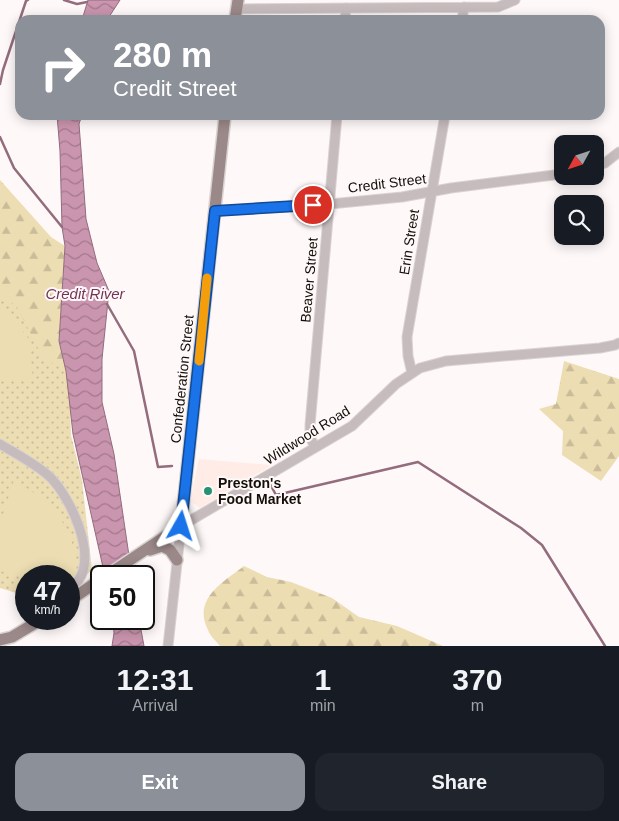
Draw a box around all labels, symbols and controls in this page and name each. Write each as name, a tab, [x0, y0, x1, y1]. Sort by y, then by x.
icon: right	[30, 35, 95, 100]
text: 280 m	[113, 35, 212, 74]
text: Credit Street	[113, 76, 237, 101]
north arrow	[554, 135, 604, 185]
map controls	[554, 135, 604, 245]
street label: Credit Street	[347, 170, 427, 196]
pin	[292, 184, 334, 226]
icon: arrive	[299, 191, 327, 219]
button: search	[554, 195, 604, 245]
street label: Erin Street	[396, 208, 422, 276]
street label: Beaver Street	[297, 237, 321, 323]
water label: Credit River	[45, 285, 126, 302]
street label: Confederation Street	[167, 314, 197, 444]
street label: Wildwood Road	[261, 402, 353, 468]
place label: Preston's Food Market	[218, 475, 302, 507]
marker: Preston's Food Market	[202, 485, 214, 497]
position arrow	[154, 499, 206, 551]
speed limit sign: 50	[90, 565, 155, 630]
text: 47	[34, 577, 61, 605]
text: km/h	[34, 603, 61, 617]
text: 12:31	[117, 663, 193, 696]
text: 1	[314, 663, 331, 696]
text: 370	[452, 663, 502, 696]
text: Arrival	[132, 697, 178, 714]
text: min	[310, 697, 336, 714]
text: m	[471, 697, 484, 714]
button: Exit	[15, 753, 305, 811]
button: Share	[315, 753, 604, 811]

